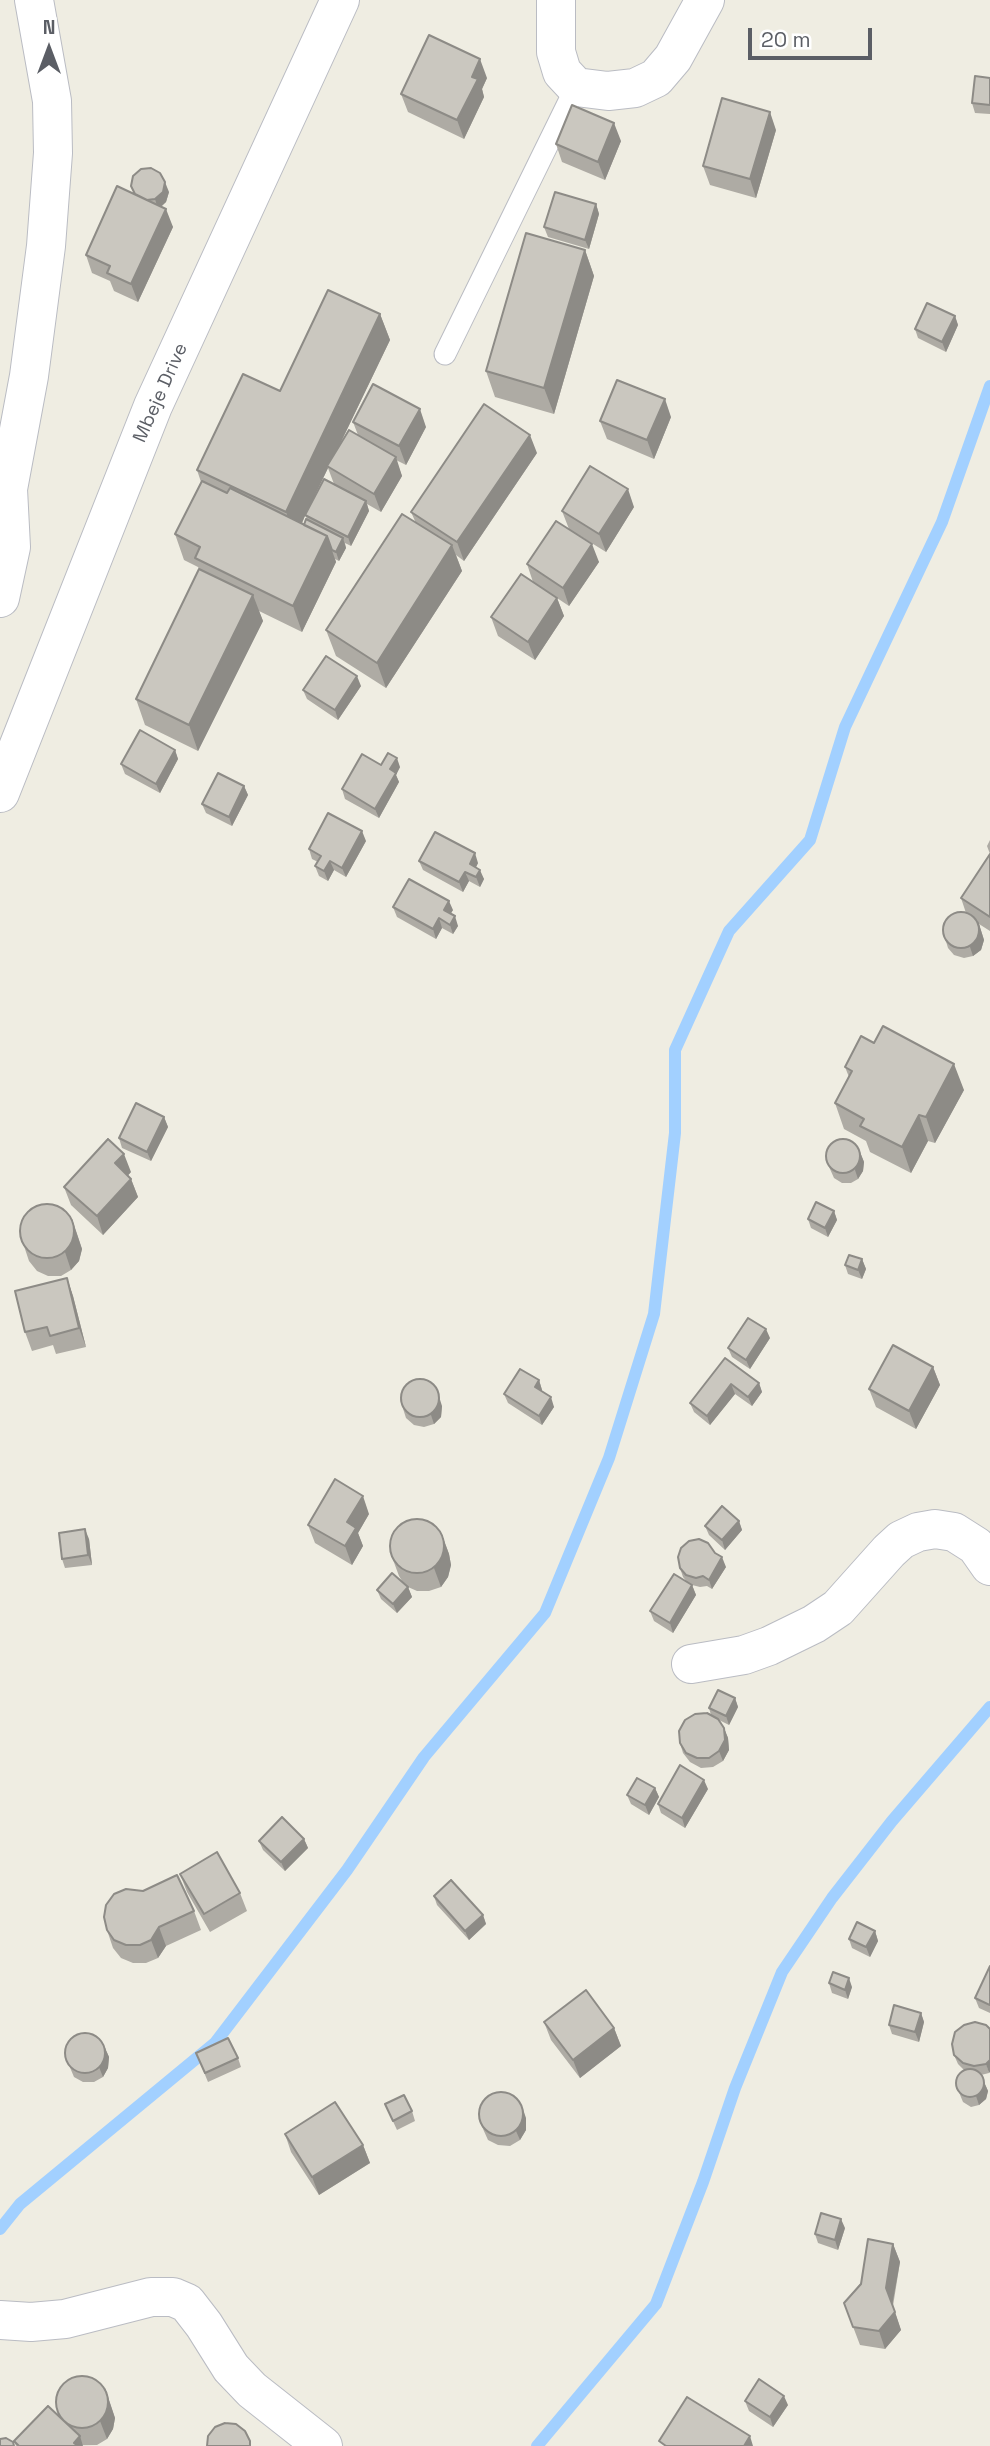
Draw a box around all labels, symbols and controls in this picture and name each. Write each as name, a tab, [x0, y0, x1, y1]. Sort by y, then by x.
north arrow	[14, 14, 84, 84]
scale bar	[752, 14, 876, 58]
text: N	[43, 15, 55, 40]
text: 20 m	[761, 26, 811, 53]
street label: Mbeje Drive	[129, 340, 193, 446]

